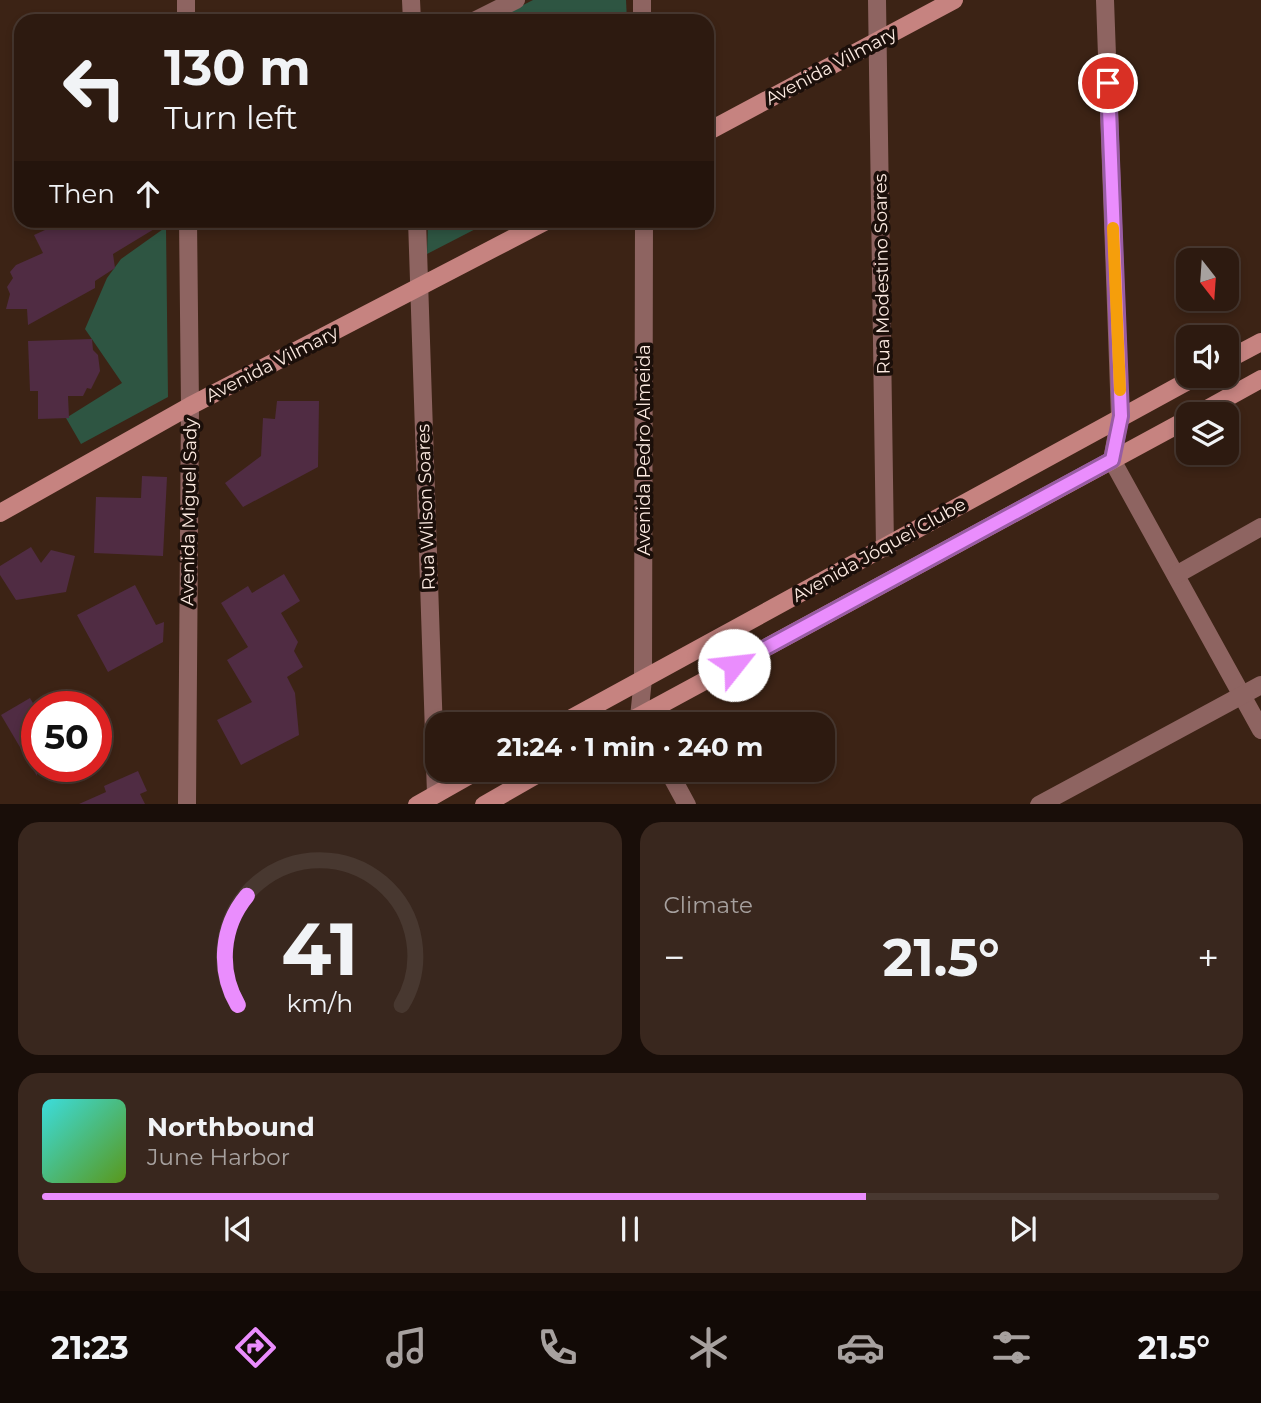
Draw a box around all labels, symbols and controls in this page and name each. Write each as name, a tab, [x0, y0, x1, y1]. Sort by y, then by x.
street label: Avenida Vilmary	[761, 22, 901, 110]
text: 130 m	[164, 38, 311, 97]
icon: left	[49, 42, 140, 133]
pin	[1078, 53, 1138, 113]
icon: arrive	[1089, 64, 1127, 102]
text: Turn left	[164, 98, 298, 137]
street label: Rua Modestino Soares	[869, 173, 895, 375]
icon: ahead	[129, 175, 167, 213]
text: Then	[49, 178, 115, 210]
north arrow	[1176, 248, 1239, 312]
map controls	[1176, 248, 1239, 465]
street label: Avenida Vilmary	[202, 321, 342, 407]
button: sound	[1176, 325, 1239, 388]
street label: Avenida Pedro Almeida	[633, 344, 655, 556]
button: layers	[1176, 402, 1239, 465]
street label: Avenida Miguel Sady	[176, 418, 202, 606]
street label: Rua Wilson Soares	[412, 423, 440, 590]
street label: Avenida Jóquei Clube	[788, 493, 970, 607]
position arrow	[697, 628, 771, 702]
speed limit sign: 50	[21, 691, 112, 782]
text: 21:24 · 1 min · 240 m	[497, 731, 763, 763]
text: Climate	[664, 891, 753, 919]
text: 41	[281, 905, 358, 993]
text: 21.5°	[883, 926, 1000, 989]
text: −	[664, 934, 685, 981]
text: +	[1197, 934, 1219, 981]
text: km/h	[286, 987, 353, 1017]
text: Northbound	[147, 1111, 315, 1143]
text: June Harbor	[147, 1143, 290, 1171]
icon: previous	[219, 1210, 257, 1248]
icon: pause	[611, 1210, 649, 1248]
icon: next	[1004, 1210, 1042, 1248]
icon: directions	[231, 1323, 280, 1372]
icon: music	[382, 1323, 431, 1372]
icon: phone	[533, 1323, 582, 1372]
icon: climate	[684, 1323, 733, 1372]
icon: car	[836, 1323, 885, 1372]
icon: filters	[987, 1323, 1036, 1372]
text: 21:23	[51, 1328, 129, 1367]
text: 21.5°	[1138, 1328, 1210, 1367]

